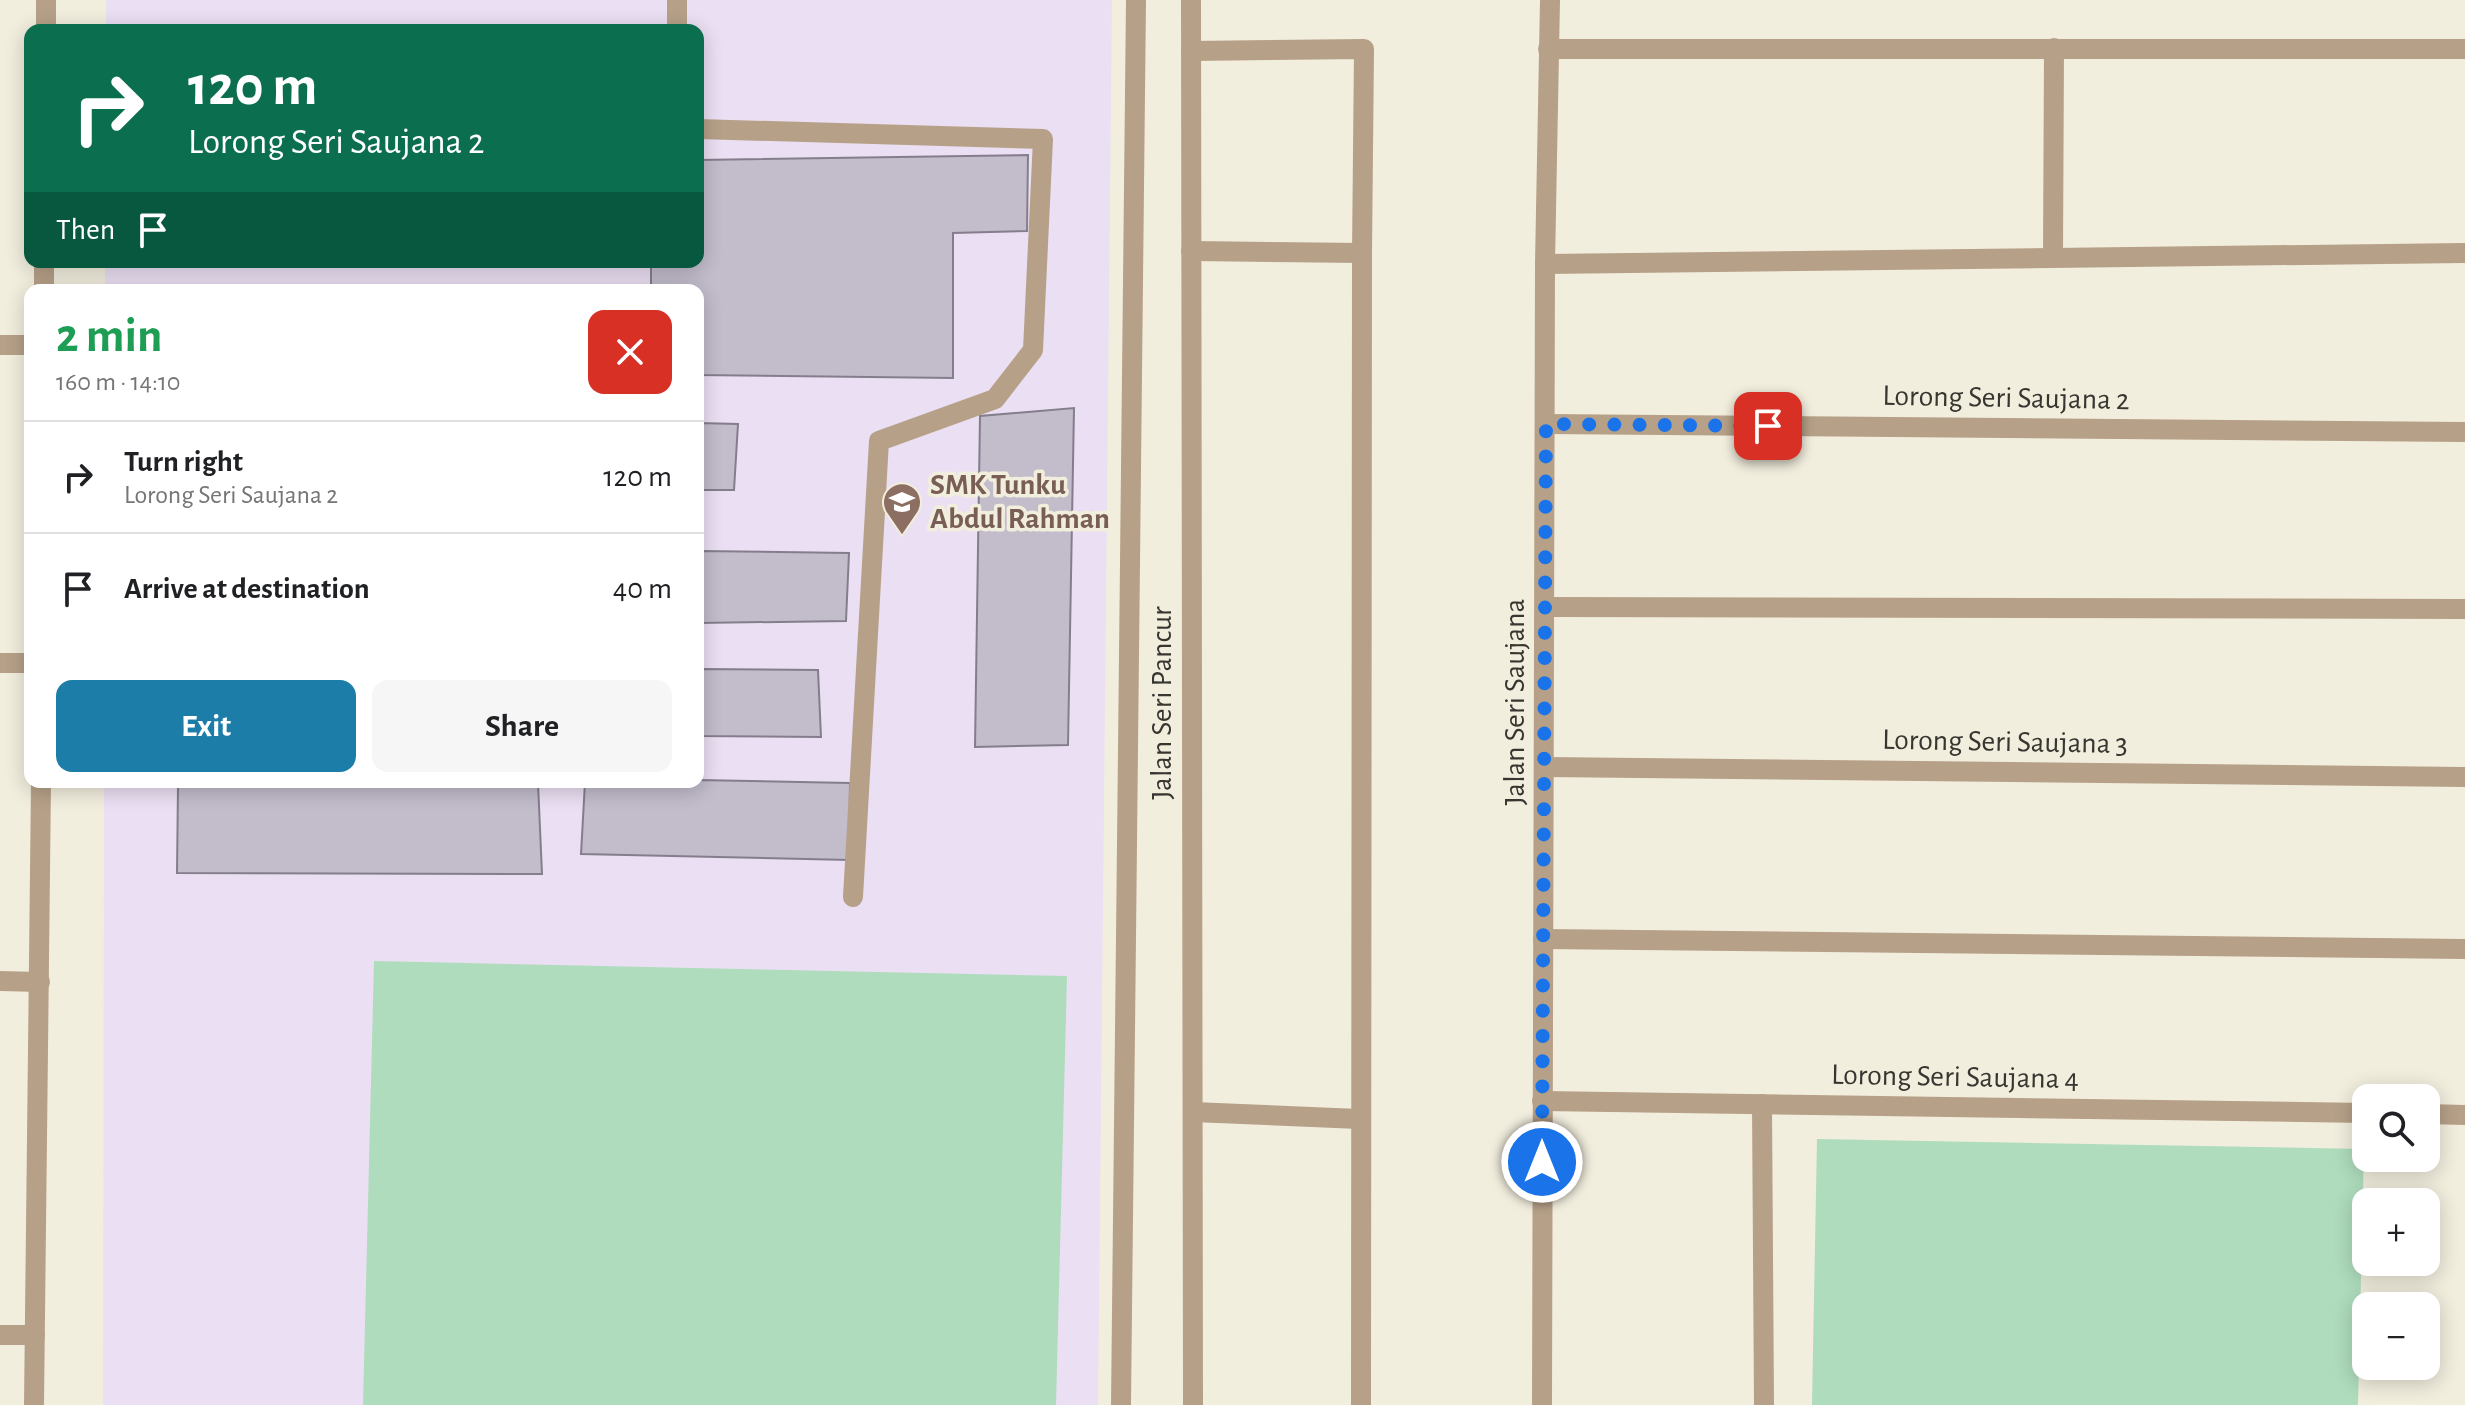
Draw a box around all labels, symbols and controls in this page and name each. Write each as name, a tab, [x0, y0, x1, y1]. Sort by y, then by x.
icon: right	[56, 56, 160, 160]
text: 120 m	[188, 59, 317, 115]
text: Lorong Seri Saujana 2	[188, 124, 485, 160]
icon: arrive	[131, 208, 175, 252]
text: Then	[56, 215, 115, 245]
button: close	[588, 310, 672, 394]
text: 2 min	[56, 313, 163, 361]
text: 160 m · 14:10	[56, 369, 181, 395]
street label: Lorong Seri Saujana 2	[1882, 381, 2130, 415]
pin	[1734, 392, 1802, 460]
icon: arrive	[1746, 404, 1790, 448]
text: Turn right	[124, 447, 243, 477]
icon: right	[56, 455, 100, 499]
text: 120 m	[603, 462, 672, 492]
place label: SMK Tunku Abdul Rahman	[930, 470, 1110, 534]
school or university icon: SMK Tunku Abdul Rahman	[881, 481, 923, 536]
text: Lorong Seri Saujana 2	[124, 482, 338, 508]
icon: arrive	[56, 567, 100, 611]
text: Arrive at destination	[124, 574, 370, 604]
text: 40 m	[613, 574, 672, 604]
street label: Jalan Seri Saujana	[1500, 599, 1530, 805]
street label: Jalan Seri Pancur	[1147, 606, 1177, 800]
button: Exit	[56, 680, 356, 772]
button: Share	[372, 680, 672, 772]
street label: Lorong Seri Saujana 3	[1882, 725, 2128, 759]
street label: Lorong Seri Saujana 4	[1831, 1060, 2079, 1094]
map controls	[2352, 1084, 2440, 1380]
button: search	[2352, 1084, 2440, 1172]
position arrow	[1500, 1120, 1584, 1204]
button: +	[2352, 1188, 2440, 1276]
button: −	[2352, 1292, 2440, 1380]

